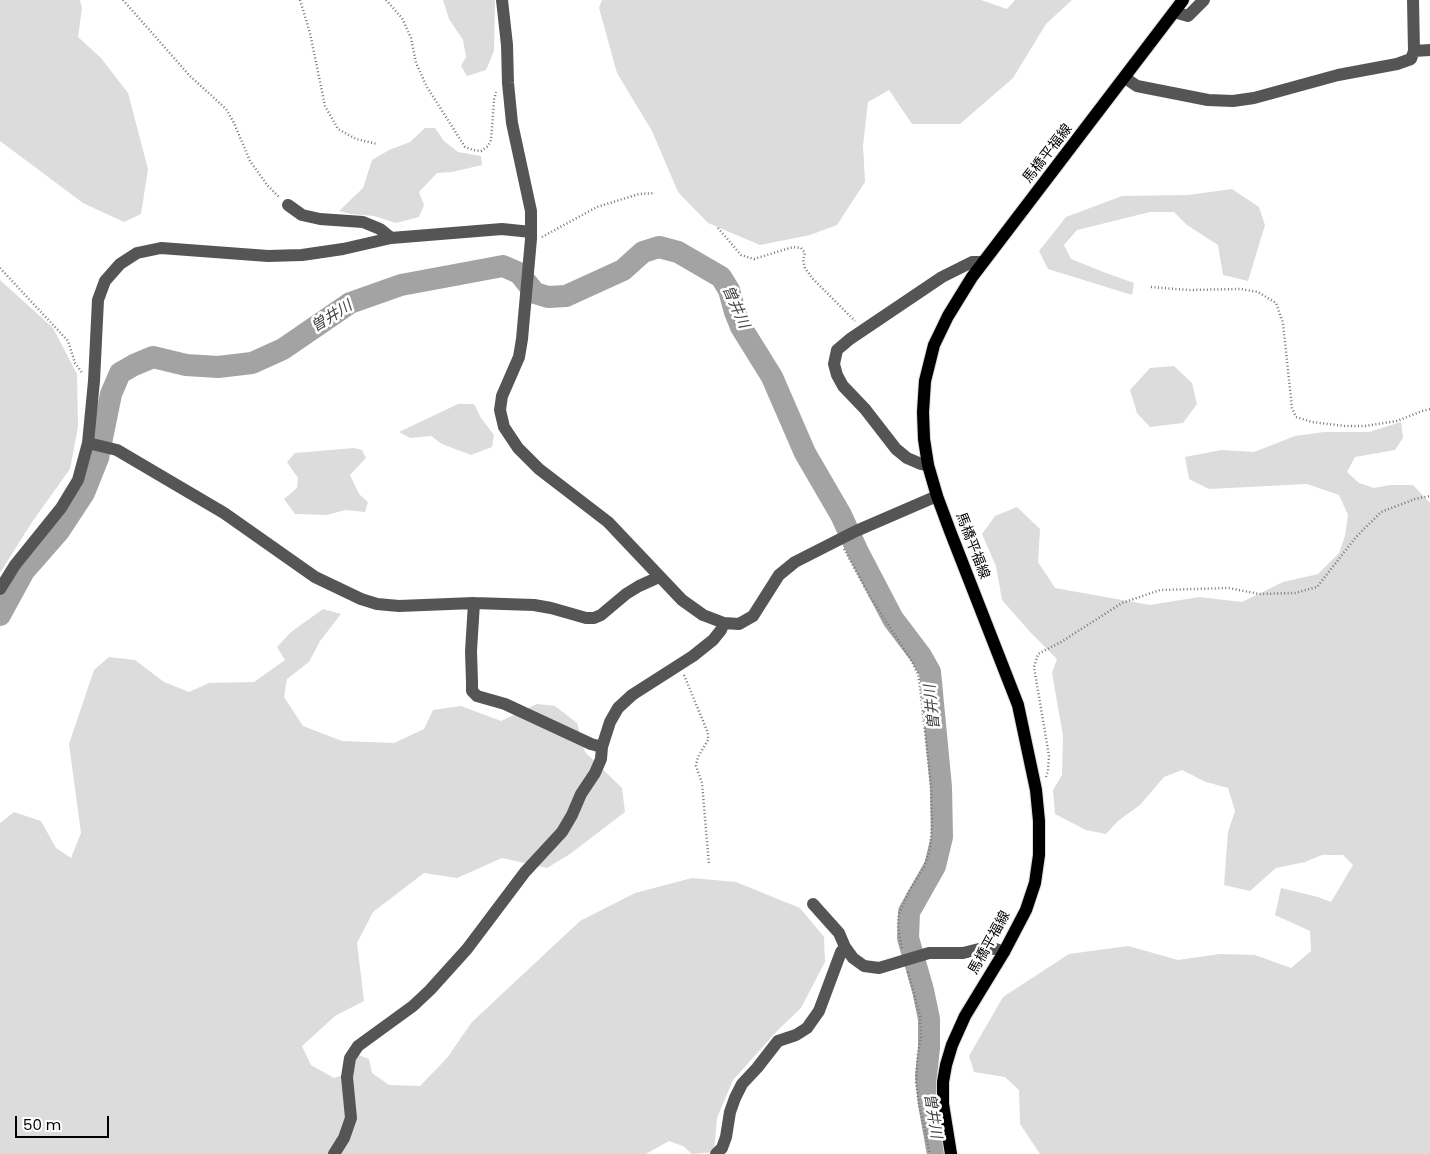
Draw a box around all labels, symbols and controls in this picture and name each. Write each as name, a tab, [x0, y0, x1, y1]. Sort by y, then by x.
street label: 馬橋平福線	[1020, 121, 1076, 187]
water label: 曽井川	[718, 283, 752, 331]
water label: 曽井川	[308, 297, 356, 337]
street label: 馬橋平福線	[952, 510, 992, 582]
water label: 曽井川	[922, 684, 944, 730]
street label: 馬橋平福線	[966, 908, 1014, 978]
water label: 曽井川	[920, 1092, 944, 1140]
scale bar	[18, 1106, 111, 1138]
text: 50 m	[23, 1114, 61, 1135]

